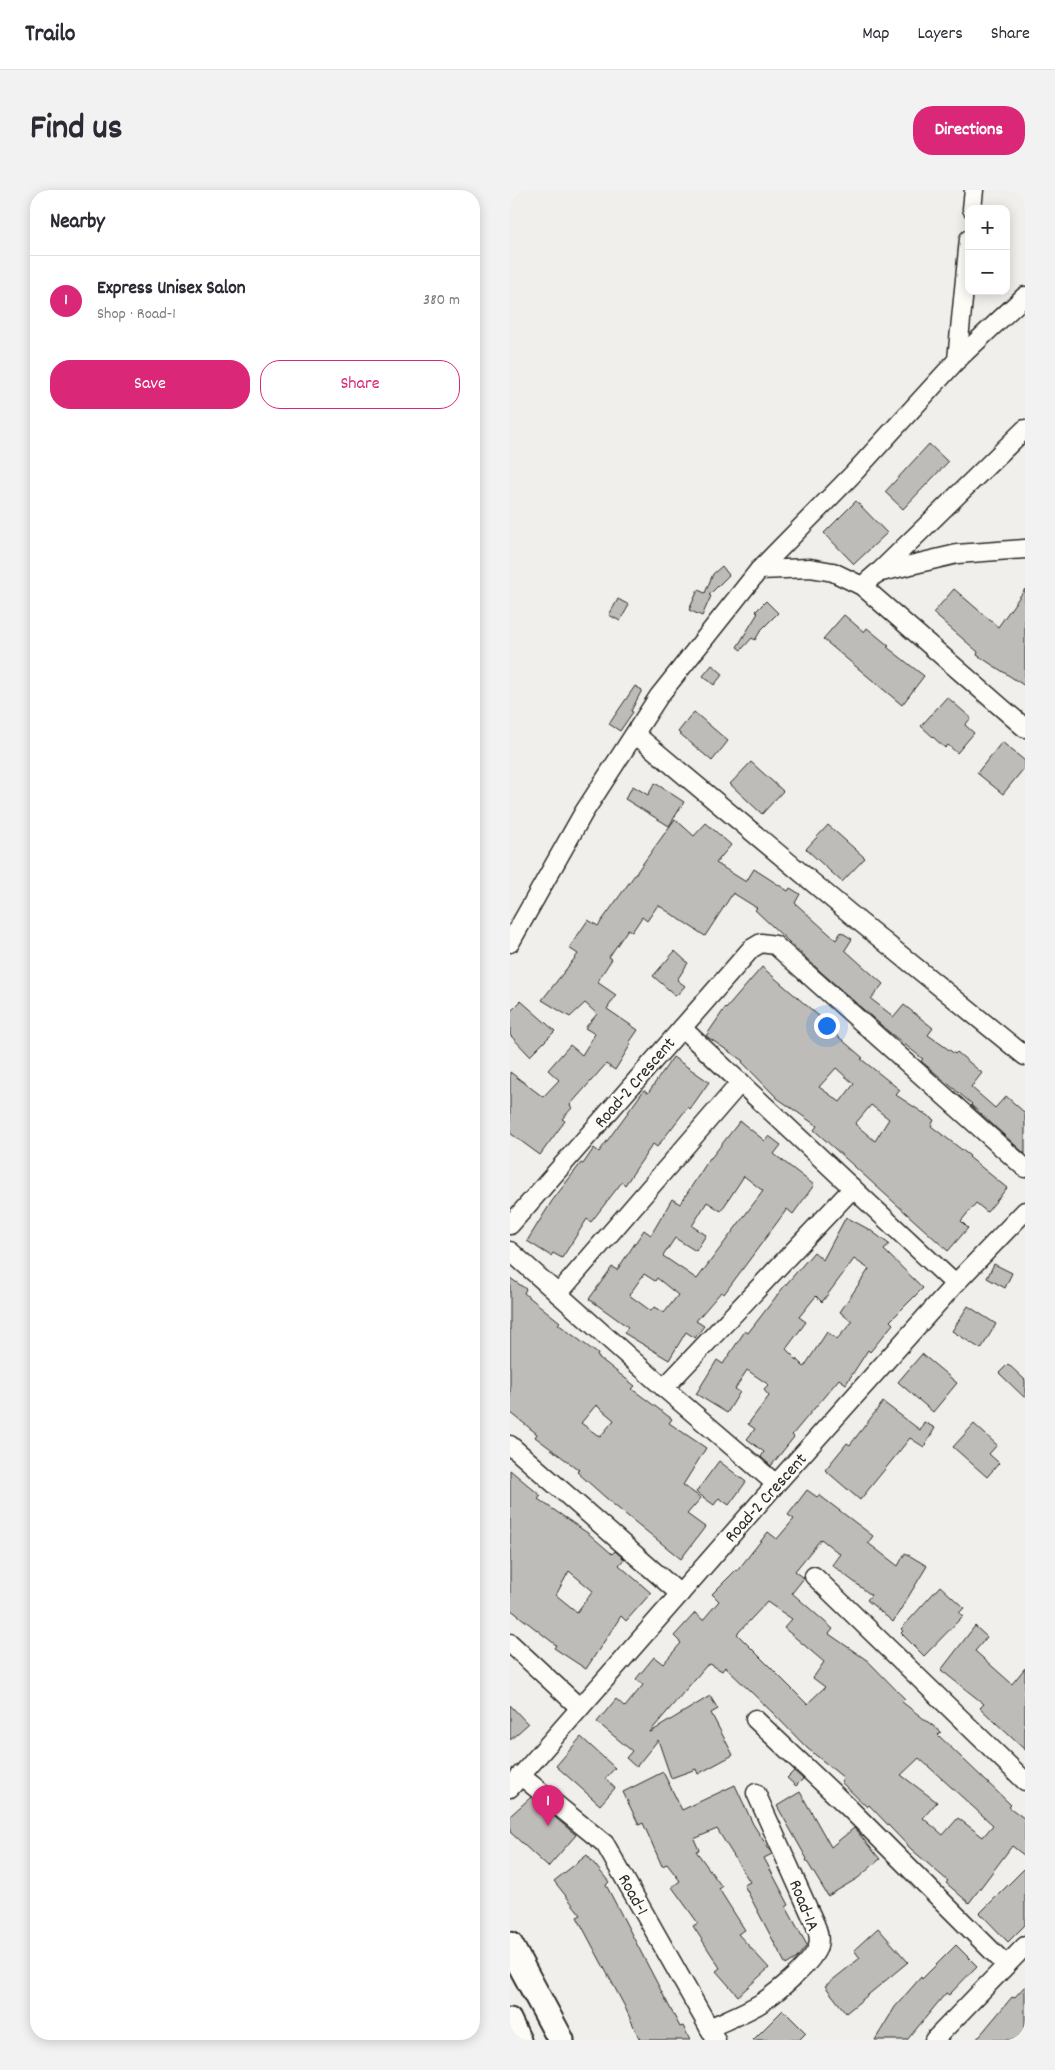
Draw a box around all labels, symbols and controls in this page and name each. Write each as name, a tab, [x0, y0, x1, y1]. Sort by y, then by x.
text: Trailo	[25, 18, 76, 52]
text: Map	[862, 22, 889, 47]
text: Layers	[917, 22, 963, 47]
text: Share	[991, 22, 1030, 47]
text: Find us	[30, 105, 122, 155]
button: Directions	[913, 106, 1025, 155]
map controls	[965, 205, 1010, 295]
button: +	[965, 205, 1010, 250]
text: Nearby	[50, 208, 105, 238]
button: −	[965, 250, 1010, 295]
text: Express Unisex Salon	[97, 276, 245, 303]
text: 1	[64, 289, 68, 312]
text: 380 m	[423, 289, 460, 312]
text: Shop · Road-1	[97, 303, 176, 326]
button: Save	[50, 360, 250, 409]
button: Share	[260, 360, 460, 409]
your location	[814, 1013, 840, 1039]
street label: Road-2 Crescent	[589, 1033, 683, 1134]
street label: Road-2 Crescent	[720, 1448, 814, 1549]
pin: 1	[532, 1785, 564, 1826]
street label: Road-1	[610, 1870, 653, 1920]
street label: Road-1A	[781, 1876, 824, 1936]

